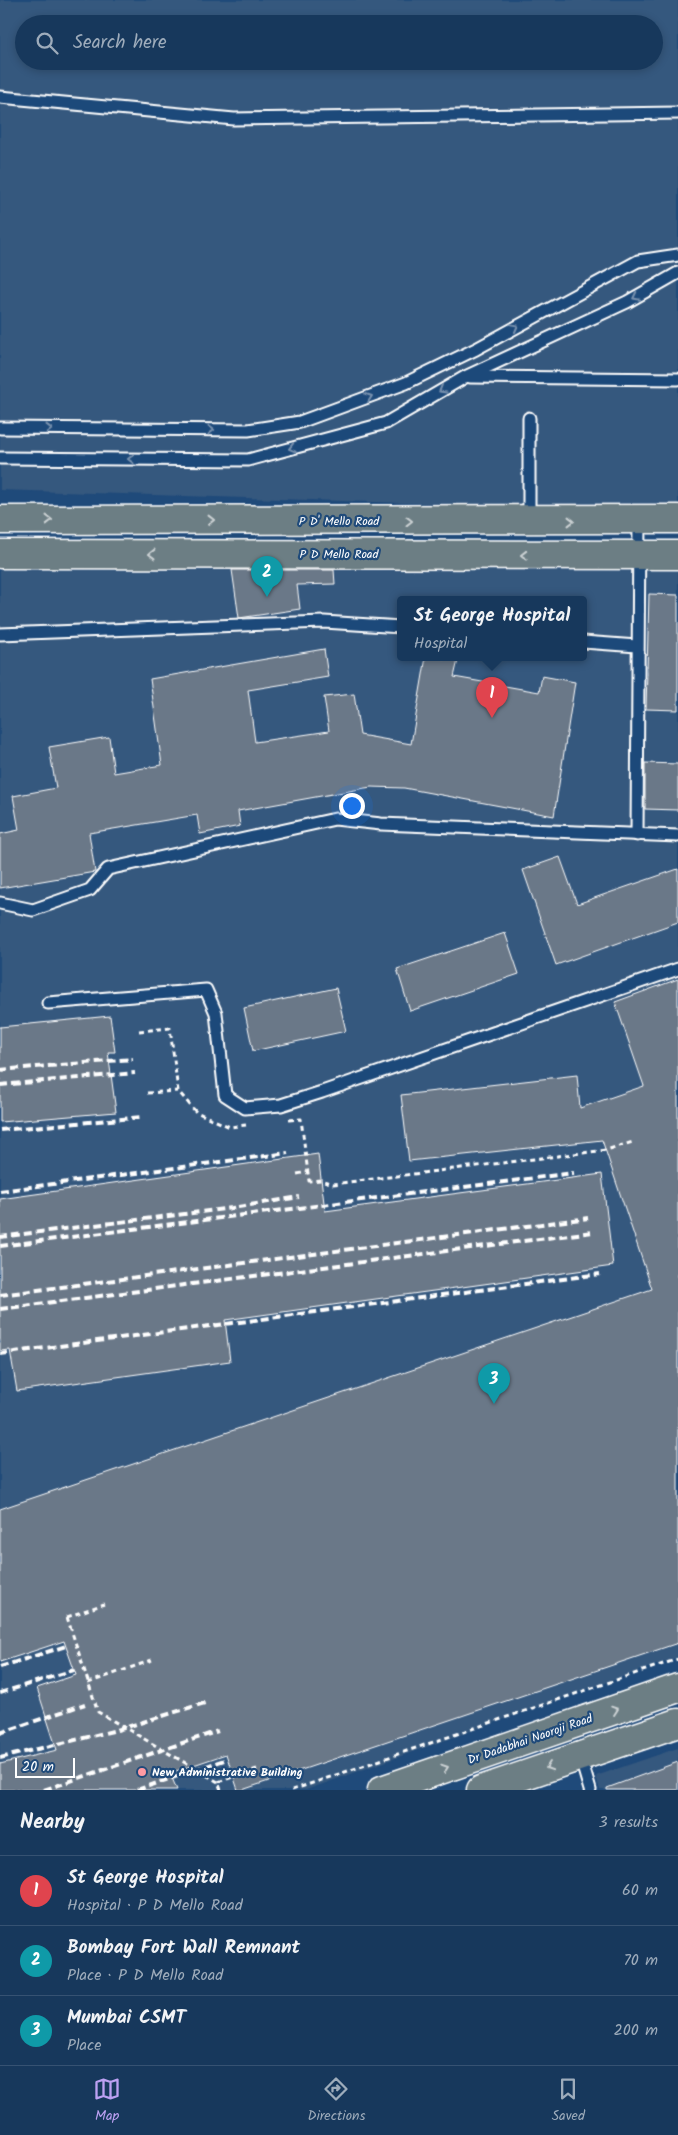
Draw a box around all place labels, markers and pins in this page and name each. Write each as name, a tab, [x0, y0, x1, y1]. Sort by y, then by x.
pin: 2	[251, 556, 283, 597]
pin: 1	[476, 677, 508, 718]
pin: 3	[478, 1363, 510, 1404]
place label: New Administrative Building	[152, 1763, 303, 1782]
marker: New Administrative Building	[136, 1766, 148, 1778]

